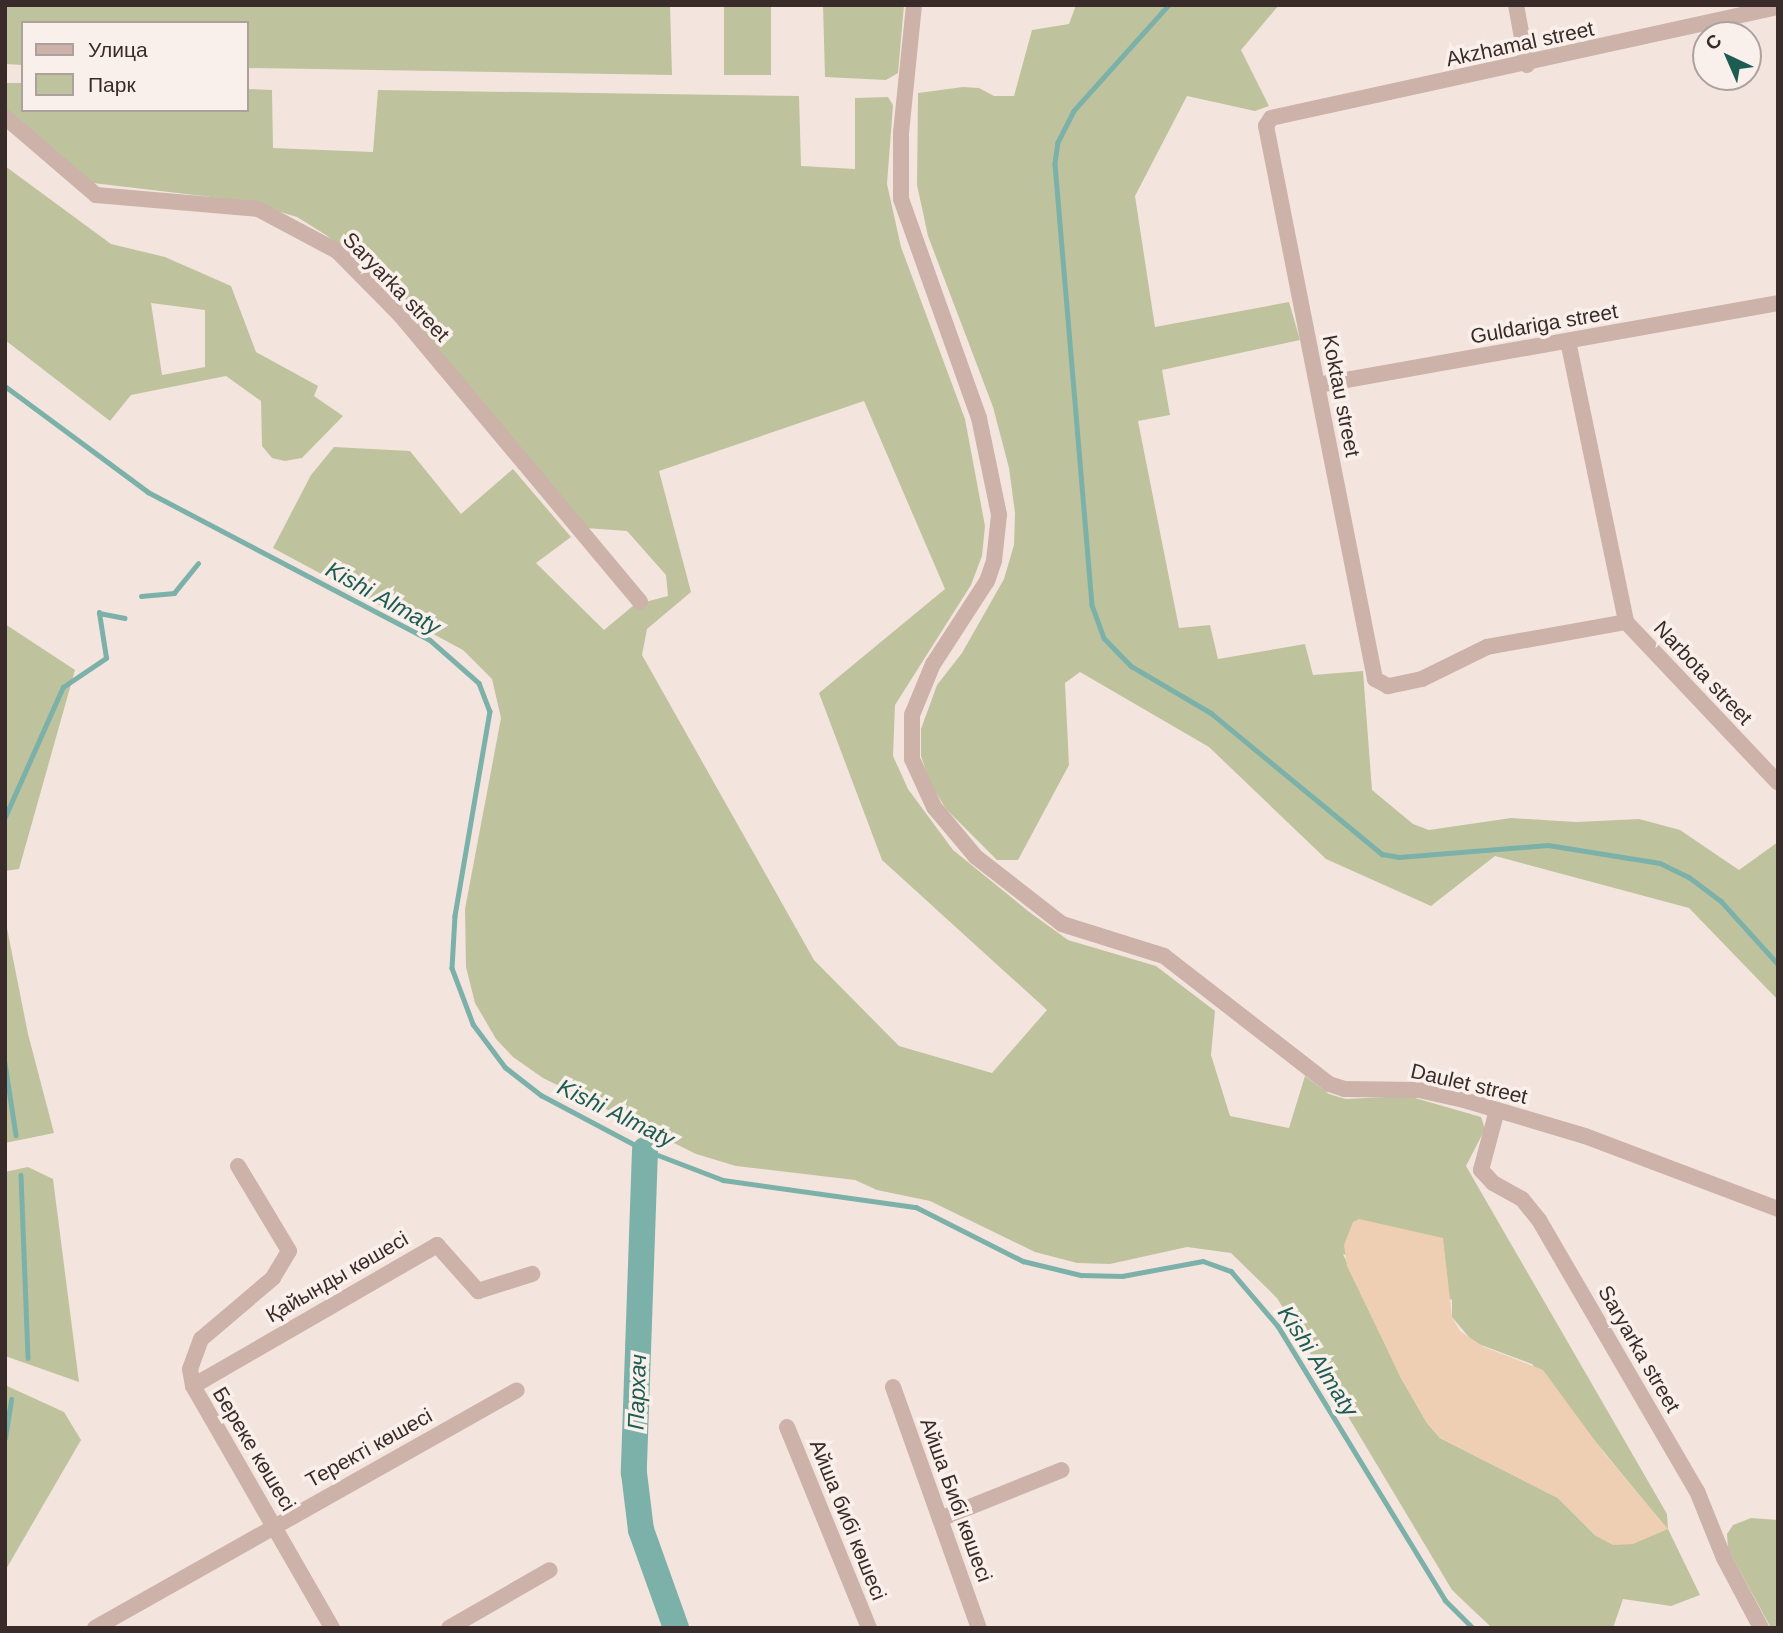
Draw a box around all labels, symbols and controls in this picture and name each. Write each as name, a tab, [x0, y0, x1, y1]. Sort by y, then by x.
street label: Akzhamal street	[1444, 16, 1596, 72]
legend	[21, 21, 248, 112]
north arrow	[1692, 21, 1762, 91]
text: С	[1701, 30, 1726, 54]
text: Улица	[88, 38, 148, 61]
text: Парк	[88, 73, 136, 96]
street label: Saryarka street	[337, 227, 455, 347]
street label: Guldariga street	[1468, 299, 1620, 349]
street label: Koktau street	[1317, 333, 1365, 459]
water label: Kіshі Almaty	[321, 555, 445, 641]
street label: Narbota street	[1648, 616, 1758, 730]
street label: Daulet street	[1408, 1058, 1530, 1110]
water label: Kіshі Almaty	[553, 1073, 679, 1153]
street label: Қайынды көшесі	[261, 1226, 413, 1328]
street label: Saryarka street	[1592, 1281, 1686, 1417]
water label: Kіshі Almaty	[1272, 1300, 1364, 1422]
water label: Пархач	[622, 1354, 652, 1430]
street label: Береке көшесі	[207, 1382, 301, 1516]
street label: Теректі көшесі	[301, 1403, 437, 1493]
street label: Айша Бибі көшесі	[915, 1415, 997, 1585]
street label: Айша бибі көшесі	[804, 1436, 892, 1604]

